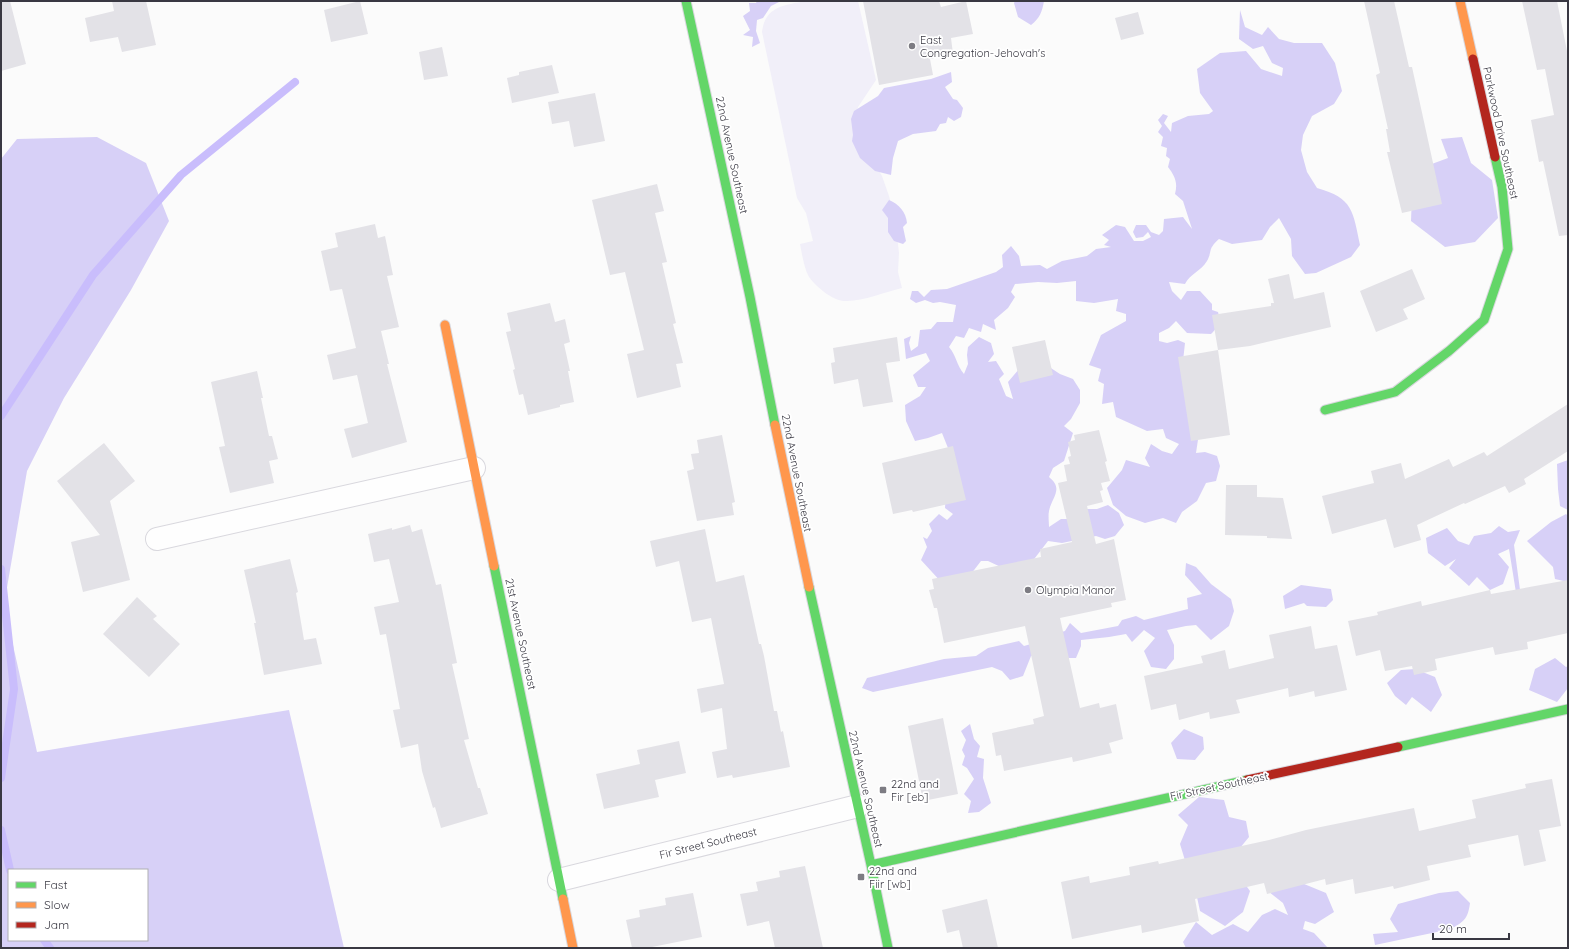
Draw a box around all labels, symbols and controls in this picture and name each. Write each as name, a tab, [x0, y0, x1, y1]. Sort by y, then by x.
place label: East Congregation-Jehovah's	[920, 33, 1045, 60]
marker: East Congregation-Jehovah's	[907, 41, 917, 51]
street label: Parkwood Drive Southeast	[1480, 66, 1522, 201]
street label: 22nd Avenue Southeast	[713, 95, 751, 215]
street label: 22nd Avenue Southeast	[779, 413, 815, 533]
street label: 21st Avenue Southeast	[502, 577, 540, 691]
place label: Olympia Manor	[1036, 583, 1116, 597]
marker: Olympia Manor	[1023, 585, 1033, 595]
street label: 22nd Avenue Southeast	[846, 729, 886, 849]
street label: Fir Street Southeast	[1169, 769, 1270, 803]
place label: 22nd and Fir [eb]	[891, 777, 939, 804]
marker: 22nd and Fir [eb]	[878, 785, 888, 795]
street label: Fir Street Southeast	[658, 824, 758, 862]
place label: 22nd and Fiir [wb]	[869, 864, 917, 891]
legend	[8, 869, 148, 941]
marker: 22nd and Fiir [wb]	[856, 872, 866, 882]
text: Fast	[44, 877, 68, 892]
text: Slow	[44, 897, 70, 912]
scale bar	[1433, 915, 1509, 941]
text: Jam	[44, 917, 69, 932]
text: 20 m	[1439, 921, 1467, 936]

